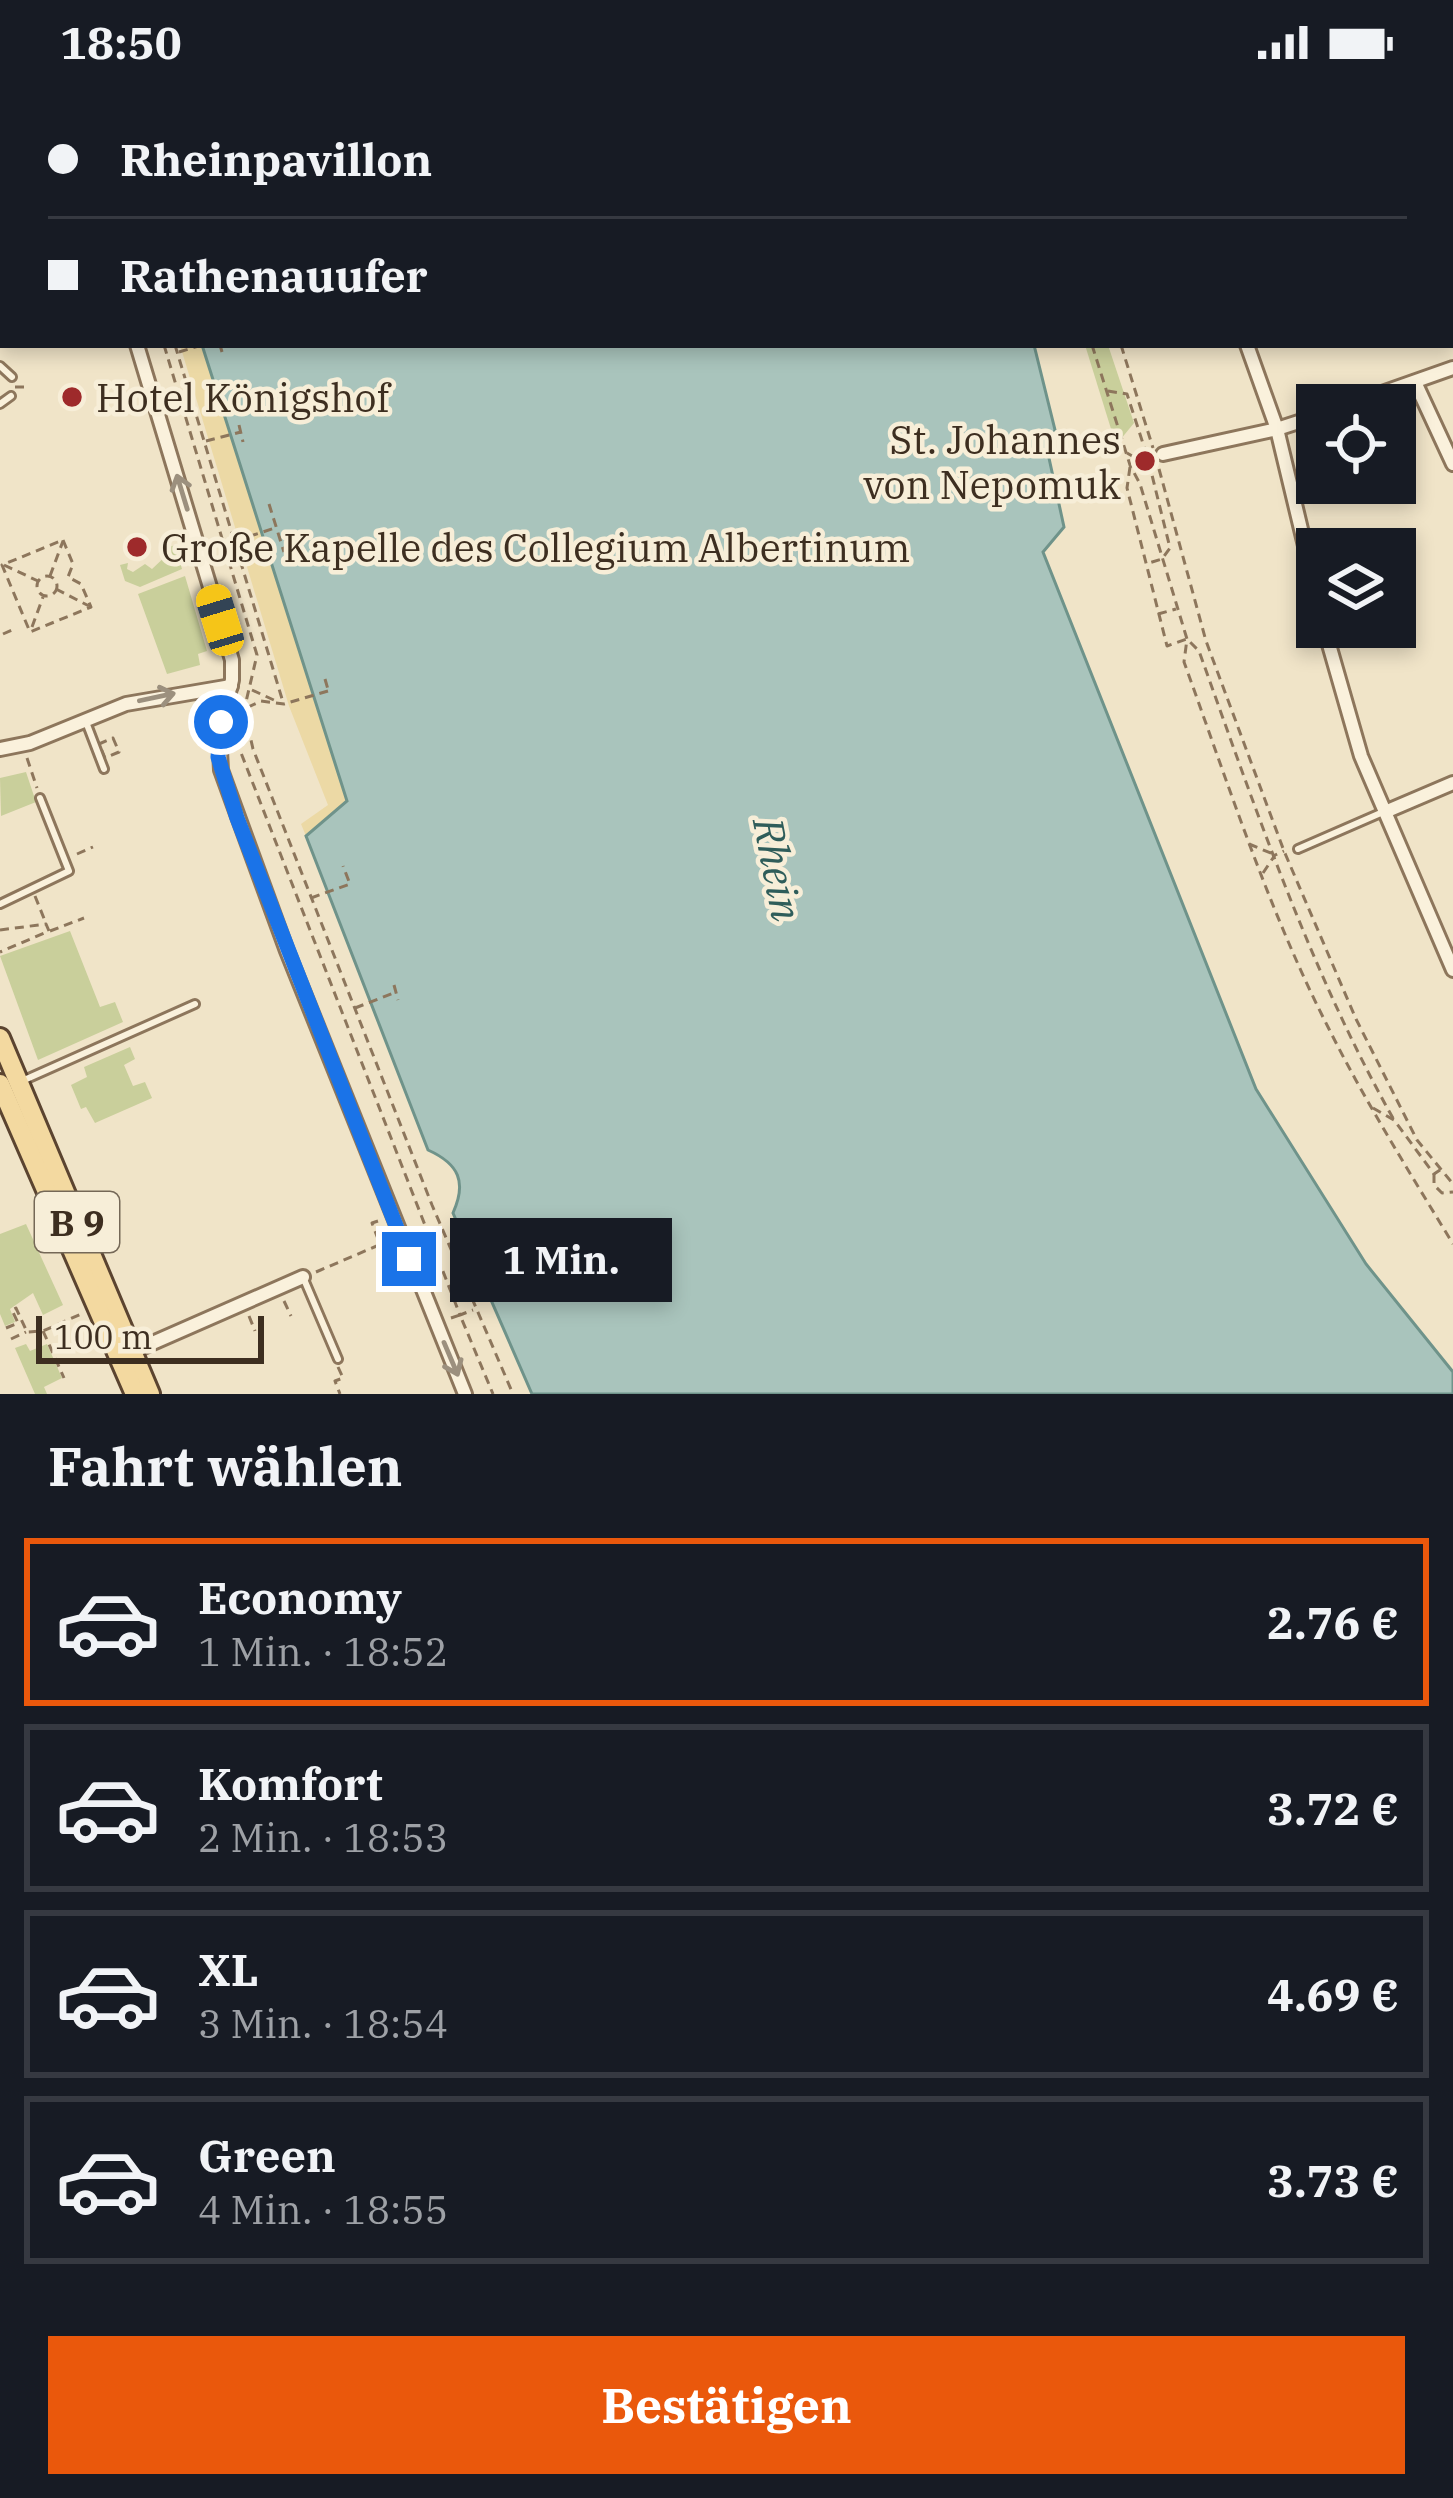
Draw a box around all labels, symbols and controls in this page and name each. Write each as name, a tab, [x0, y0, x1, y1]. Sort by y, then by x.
text: 18:50	[60, 13, 182, 71]
text: Rheinpavillon	[120, 130, 432, 188]
text: Rathenauufer	[120, 246, 428, 304]
place label: Hotel Königshof	[96, 372, 392, 423]
marker: Hotel Königshof	[59, 384, 85, 410]
map controls	[1296, 384, 1416, 648]
button: locate	[1296, 384, 1416, 504]
place label: St. Johannes von Nepomuk	[863, 414, 1121, 510]
marker: St. Johannes von Nepomuk	[1132, 448, 1158, 474]
one-way arrow	[170, 474, 192, 512]
place label: Große Kapelle des Collegium Albertinum	[161, 522, 911, 573]
button: layers	[1296, 528, 1416, 648]
marker: Große Kapelle des Collegium Albertinum	[124, 534, 150, 560]
car	[192, 580, 248, 660]
one-way arrow	[137, 685, 175, 708]
route start	[194, 695, 248, 749]
water label: Rhein	[741, 812, 815, 926]
road number: B 9	[35, 1192, 119, 1252]
callout: 1 Min.	[451, 1217, 673, 1301]
route end	[382, 1232, 436, 1286]
text: 1 Min.	[502, 1234, 620, 1285]
scale bar	[36, 1310, 264, 1363]
text: 100 m	[54, 1315, 153, 1358]
one-way arrow	[441, 1341, 463, 1377]
text: Fahrt wählen	[48, 1431, 403, 1501]
icon: car	[54, 1568, 162, 1676]
text: Economy	[198, 1568, 402, 1626]
text: 2.76 €	[1267, 1593, 1399, 1651]
text: 1 Min. · 18:52	[198, 1626, 448, 1677]
icon: car	[54, 1754, 162, 1862]
text: Komfort	[198, 1754, 383, 1812]
text: 3.72 €	[1267, 1779, 1399, 1837]
text: 2 Min. · 18:53	[198, 1812, 448, 1863]
icon: car	[54, 1940, 162, 2048]
text: XL	[198, 1940, 259, 1998]
text: 4.69 €	[1267, 1965, 1399, 2023]
text: 3 Min. · 18:54	[198, 1998, 448, 2049]
icon: car	[54, 2126, 162, 2234]
text: Green	[198, 2126, 336, 2184]
text: 3.73 €	[1267, 2151, 1399, 2209]
text: 4 Min. · 18:55	[198, 2184, 448, 2235]
button: Bestätigen	[48, 2336, 1405, 2474]

